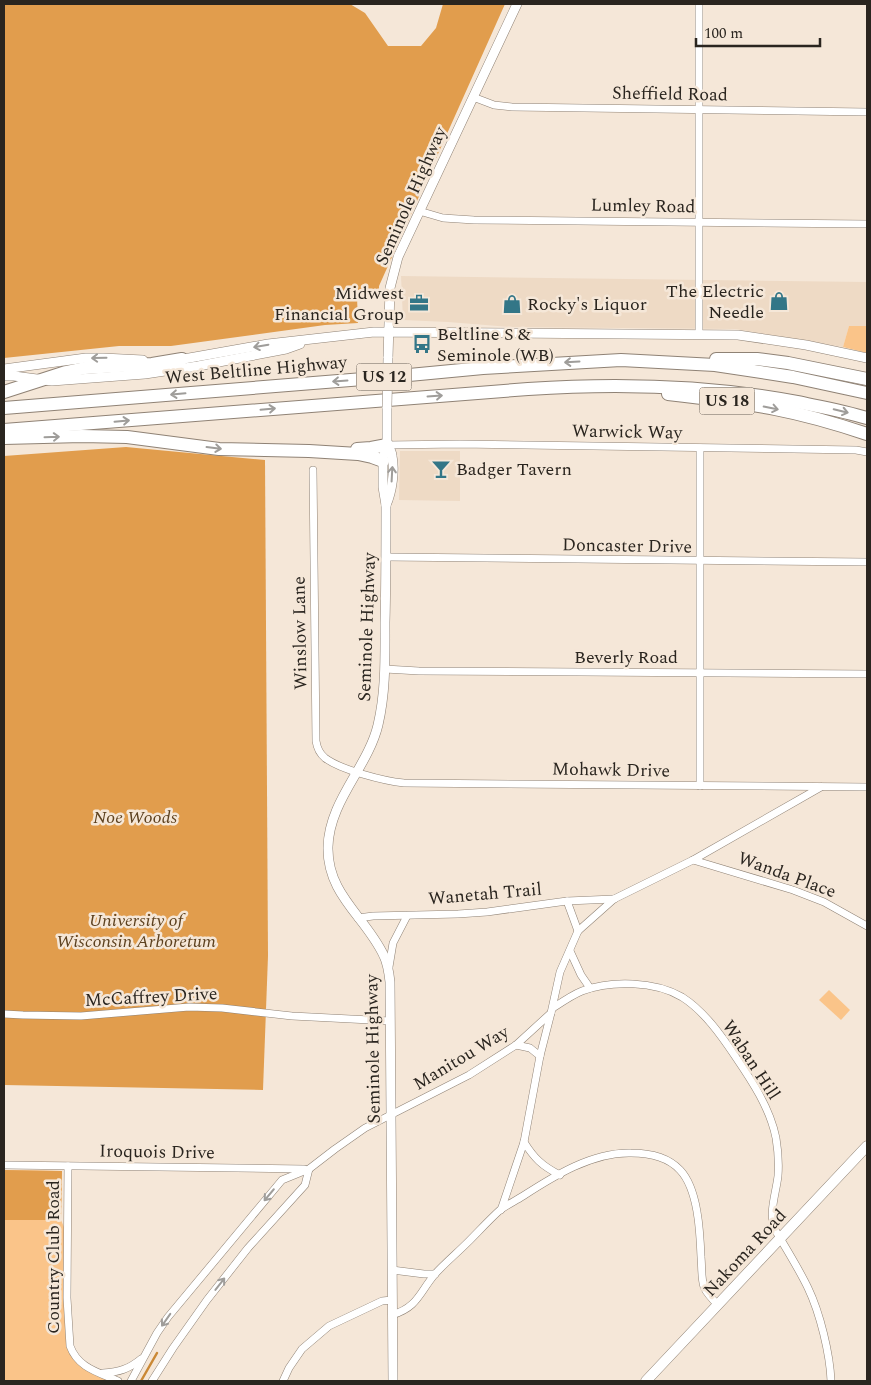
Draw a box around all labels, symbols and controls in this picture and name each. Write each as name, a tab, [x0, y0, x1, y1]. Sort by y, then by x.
scale bar	[696, 15, 820, 47]
text: 100 m	[704, 22, 743, 45]
street label: Sheffield Road	[612, 79, 728, 109]
street label: Seminole Highway	[368, 121, 454, 270]
street label: Lumley Road	[590, 192, 696, 220]
place label: The Electric Needle	[666, 278, 764, 326]
place label: Midwest Financial Group	[274, 280, 404, 328]
shop icon: The Electric Needle	[768, 290, 790, 312]
place label: Rocky's Liquor	[527, 291, 647, 318]
office icon: Midwest Financial Group	[408, 292, 430, 314]
shop icon: Rocky's Liquor	[501, 293, 523, 315]
place label: Beltline S & Seminole (WB)	[437, 321, 554, 369]
bus stop icon: Beltline S & Seminole (WB)	[411, 333, 433, 355]
one-way arrow	[254, 341, 270, 351]
street label: West Beltline Highway	[164, 348, 349, 391]
one-way arrow	[91, 353, 107, 363]
one-way arrow	[564, 358, 580, 367]
road number: US 12	[356, 364, 412, 391]
one-way arrow	[332, 376, 348, 385]
road number: US 18	[700, 388, 754, 414]
one-way arrow	[170, 389, 186, 399]
one-way arrow	[427, 391, 443, 401]
one-way arrow	[260, 404, 276, 414]
one-way arrow	[763, 404, 779, 414]
one-way arrow	[832, 407, 848, 416]
one-way arrow	[114, 416, 130, 425]
street label: Warwick Way	[572, 418, 684, 446]
one-way arrow	[44, 432, 60, 442]
one-way arrow	[206, 443, 222, 453]
place label: Badger Tavern	[456, 456, 572, 483]
bar icon: Badger Tavern	[430, 458, 452, 480]
one-way arrow	[387, 467, 397, 483]
street label: Doncaster Drive	[562, 531, 692, 561]
street label: Seminole Highway	[351, 551, 383, 702]
street label: Winslow Lane	[286, 576, 314, 690]
street label: Beverly Road	[574, 644, 678, 671]
street label: Mohawk Drive	[552, 755, 670, 785]
park label: Noe Woods	[93, 804, 178, 831]
street label: Wanda Place	[734, 845, 840, 905]
street label: Wanetah Trail	[427, 876, 543, 912]
park label: University of Wisconsin Arboretum	[56, 907, 216, 955]
street label: Seminole Highway	[358, 973, 388, 1124]
street label: McCaffrey Drive	[84, 980, 218, 1014]
street label: Waban Hill	[715, 1015, 787, 1105]
street label: Manitou Way	[408, 1018, 515, 1097]
street label: Iroquois Drive	[99, 1137, 215, 1167]
street label: Country Club Road	[40, 1180, 67, 1334]
one-way arrow	[264, 1188, 275, 1201]
street label: Nakoma Road	[697, 1203, 793, 1303]
one-way arrow	[214, 1278, 225, 1291]
one-way arrow	[161, 1313, 171, 1327]

